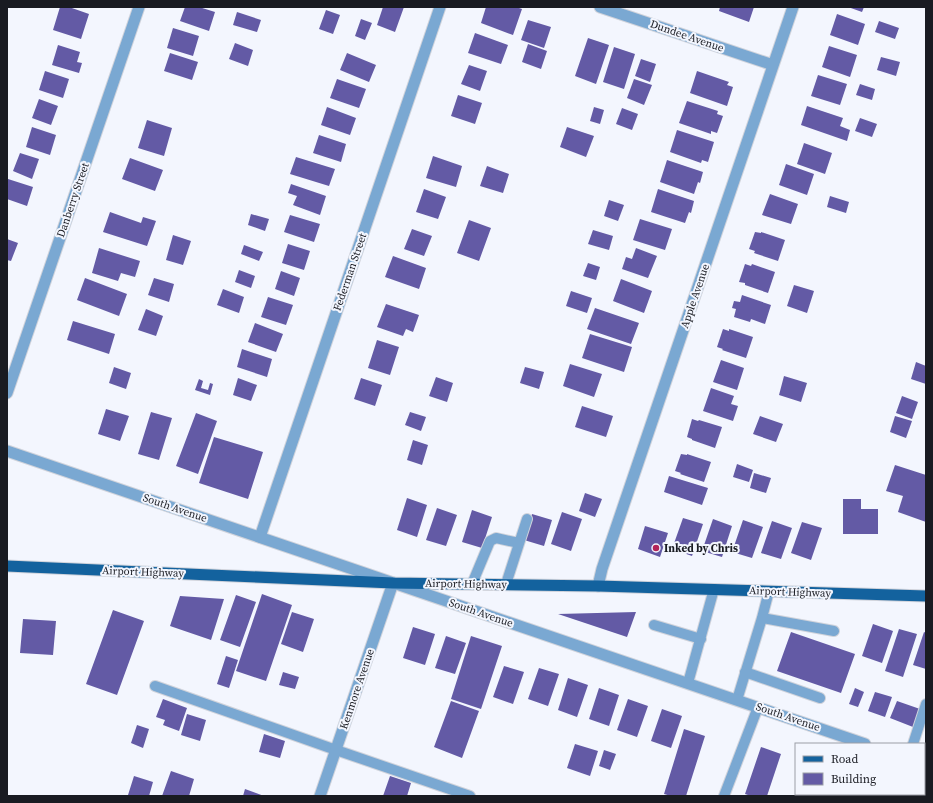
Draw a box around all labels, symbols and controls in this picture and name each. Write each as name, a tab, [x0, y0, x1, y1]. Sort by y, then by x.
street label: Dundee Avenue	[648, 16, 726, 56]
street label: Danberry Street	[53, 160, 93, 239]
street label: Federman Street	[330, 231, 370, 313]
street label: Apple Avenue	[677, 261, 713, 330]
street label: South Avenue	[141, 490, 209, 526]
place label: Inked by Chris	[664, 541, 738, 556]
marker: Inked by Chris	[651, 543, 661, 553]
street label: Airport Highway	[102, 563, 185, 581]
street label: Airport Highway	[425, 576, 507, 592]
street label: Airport Highway	[749, 583, 832, 601]
street label: South Avenue	[447, 595, 515, 631]
street label: Kenmore Avenue	[336, 646, 378, 731]
street label: South Avenue	[754, 699, 822, 735]
legend	[795, 743, 925, 795]
text: Road	[831, 751, 858, 767]
text: Building	[831, 771, 876, 787]

